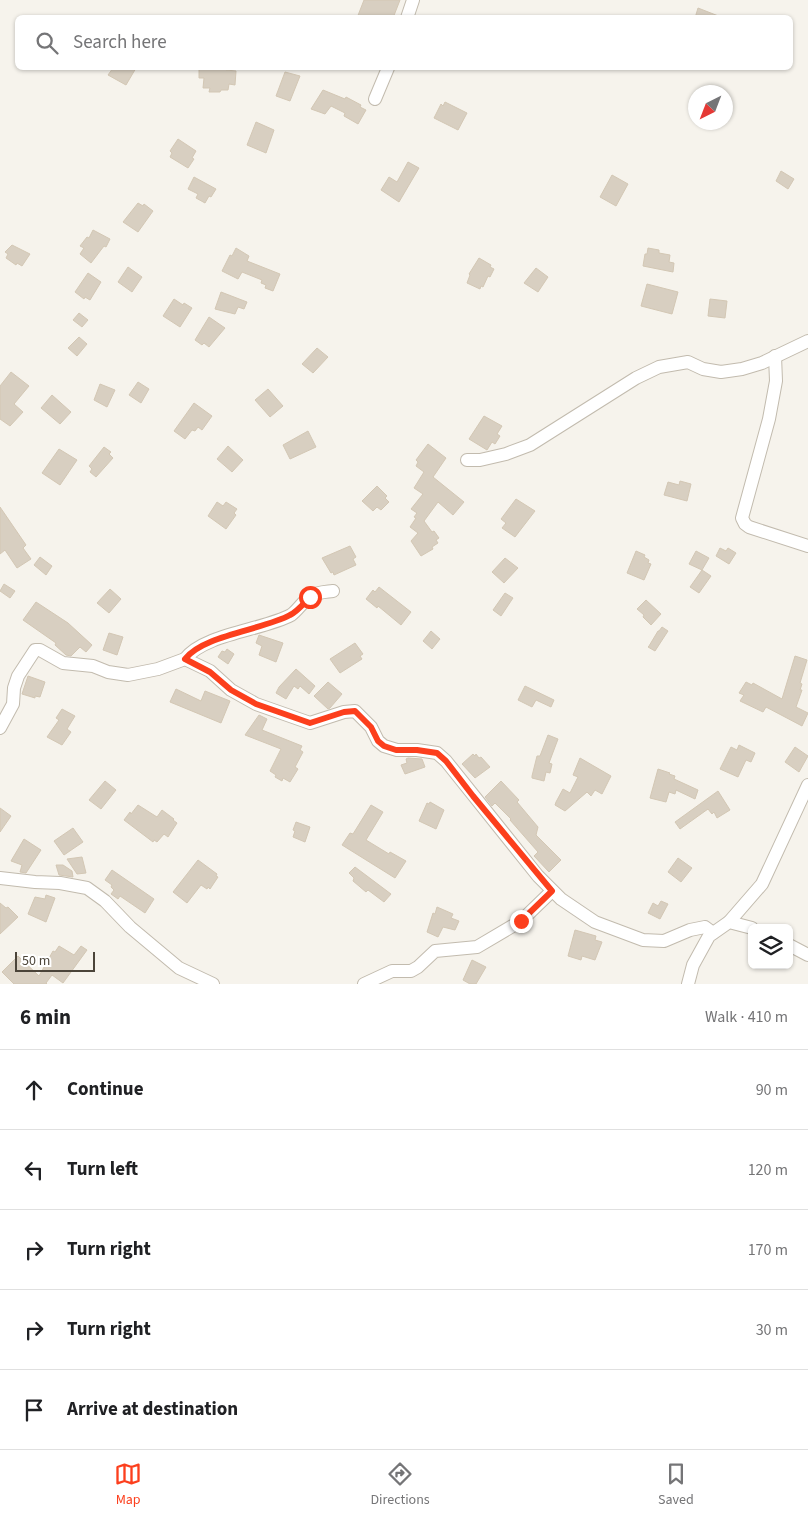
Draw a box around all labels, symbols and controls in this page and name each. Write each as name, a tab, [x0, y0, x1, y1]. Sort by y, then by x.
search box	[15, 15, 793, 70]
icon: search	[33, 29, 61, 57]
text: Search here	[73, 29, 167, 56]
north arrow	[688, 85, 733, 130]
route start	[299, 586, 322, 609]
route end	[510, 910, 533, 933]
map controls	[748, 924, 793, 969]
button: layers	[748, 924, 793, 969]
scale bar	[15, 949, 95, 972]
text: 50 m	[22, 951, 50, 971]
text: 6 min	[20, 1002, 71, 1032]
text: Walk · 410 m	[705, 1006, 788, 1028]
icon: ahead	[20, 1076, 48, 1104]
text: Continue	[67, 1076, 144, 1103]
text: 90 m	[756, 1079, 788, 1101]
icon: left	[20, 1156, 48, 1184]
text: Turn left	[67, 1156, 138, 1183]
text: 120 m	[748, 1159, 788, 1181]
icon: right	[20, 1236, 48, 1264]
text: Turn right	[67, 1236, 151, 1263]
text: 170 m	[748, 1239, 788, 1261]
icon: right	[20, 1316, 48, 1344]
text: Turn right	[67, 1316, 151, 1343]
text: 30 m	[756, 1319, 788, 1341]
icon: arrive	[20, 1396, 48, 1424]
text: Arrive at destination	[67, 1396, 238, 1423]
tab: Map	[114, 1460, 142, 1510]
tab: Directions	[370, 1460, 430, 1510]
tab: Saved	[658, 1460, 694, 1510]

